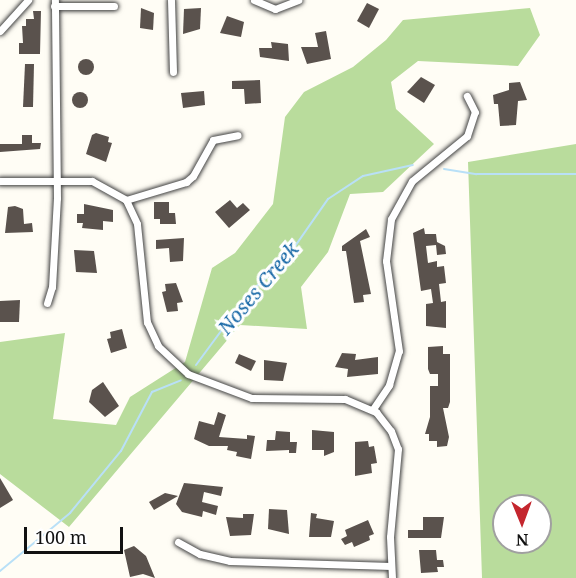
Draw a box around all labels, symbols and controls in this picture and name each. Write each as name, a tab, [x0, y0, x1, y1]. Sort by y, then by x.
water label: Noses Creek	[213, 237, 303, 339]
north arrow	[492, 494, 552, 554]
scale bar	[27, 515, 126, 553]
text: 100 m	[35, 525, 87, 549]
text: N	[516, 529, 529, 551]

